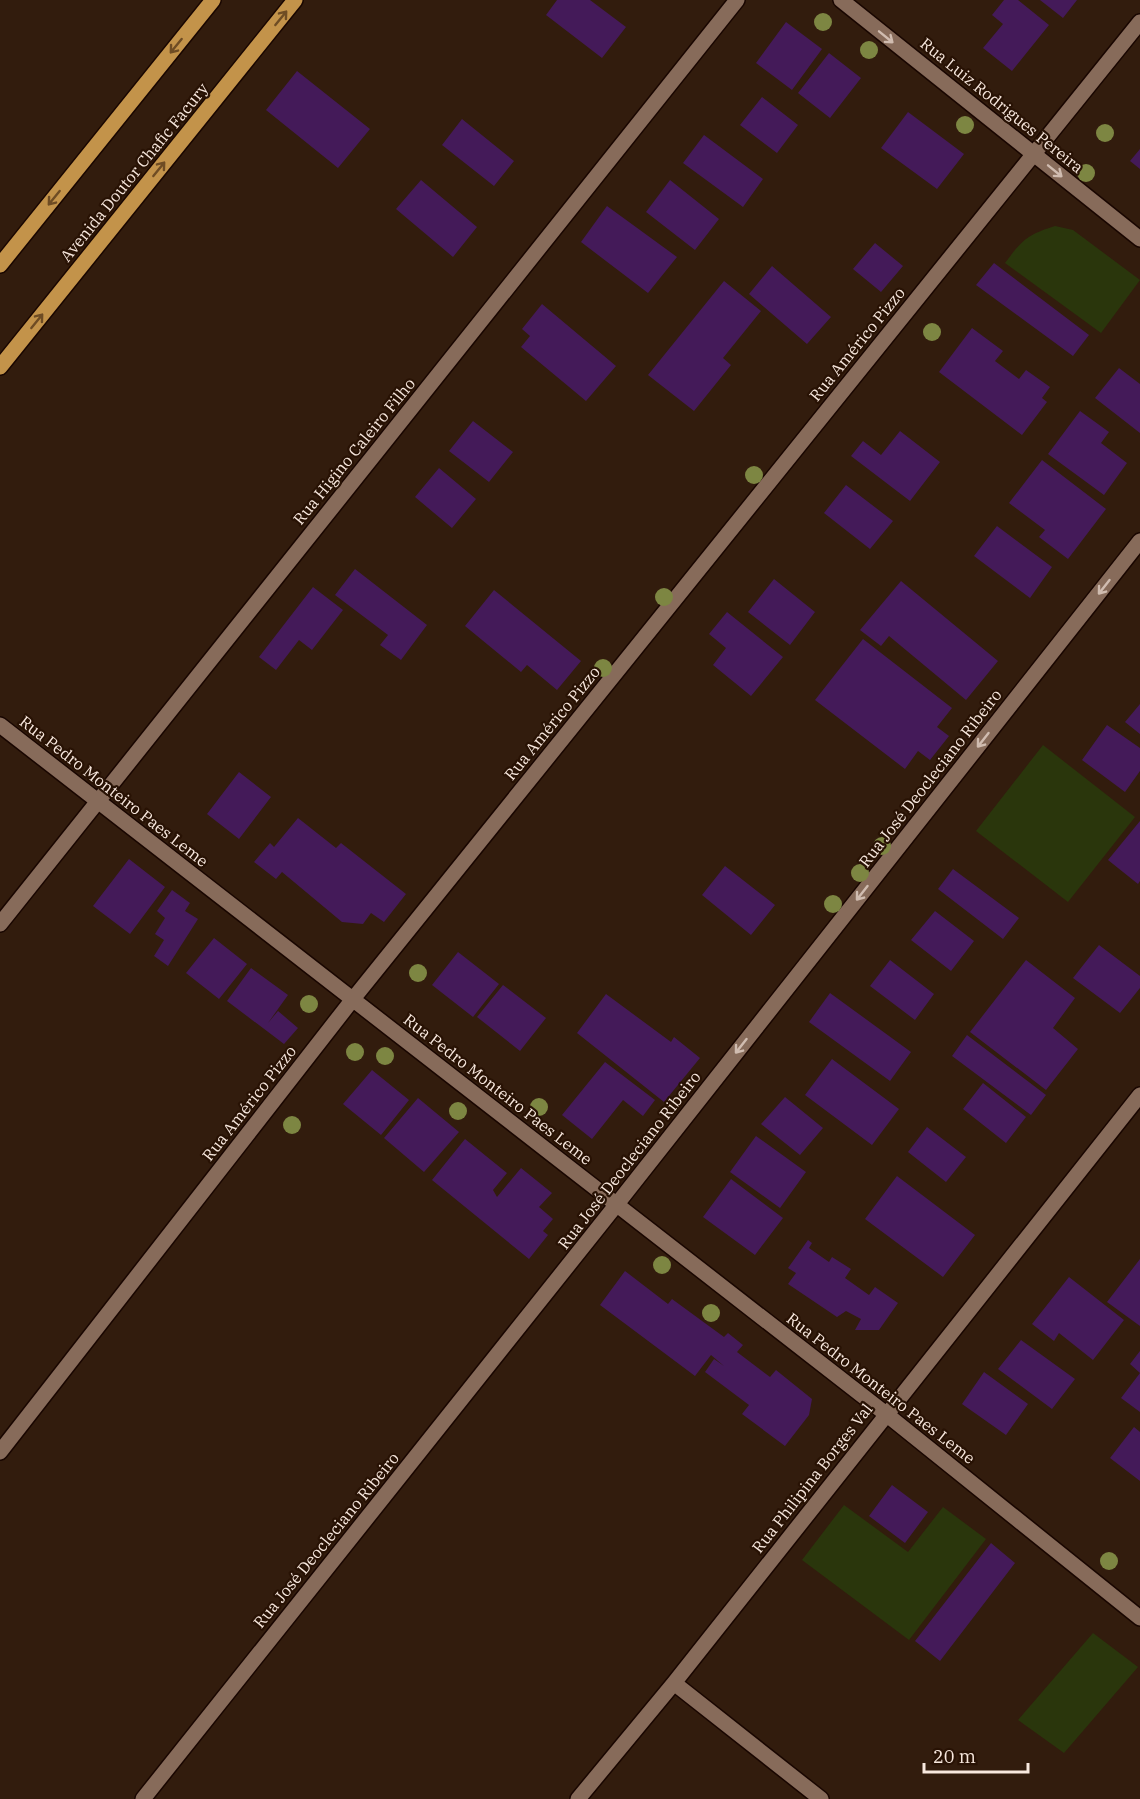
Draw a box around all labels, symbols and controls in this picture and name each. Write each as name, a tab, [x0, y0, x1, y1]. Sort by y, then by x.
one-way arrow	[274, 10, 287, 26]
one-way arrow	[878, 30, 894, 43]
street label: Rua Luiz Rodrigues Pereira	[916, 33, 1088, 177]
one-way arrow	[170, 37, 183, 53]
street label: Avenida Doutor Chafic Facury	[56, 78, 213, 265]
one-way arrow	[152, 162, 165, 178]
one-way arrow	[1047, 165, 1063, 178]
one-way arrow	[48, 189, 61, 205]
street label: Rua Américo Pizzo	[805, 283, 909, 405]
one-way arrow	[30, 314, 43, 330]
street label: Rua Higino Caleiro Filho	[289, 374, 419, 528]
one-way arrow	[1097, 579, 1110, 595]
street label: Rua Américo Pizzo	[500, 662, 604, 784]
street label: Rua José Deocleciano Ribeiro	[854, 685, 1006, 871]
street label: Rua Pedro Monteiro Paes Leme	[16, 711, 212, 871]
one-way arrow	[976, 732, 989, 748]
one-way arrow	[856, 885, 869, 901]
street label: Rua Pedro Monteiro Paes Leme	[400, 1009, 596, 1169]
one-way arrow	[735, 1038, 748, 1054]
street label: Rua Américo Pizzo	[198, 1041, 300, 1165]
street label: Rua José Deocleciano Ribeiro	[553, 1067, 705, 1253]
street label: Rua Pedro Monteiro Paes Leme	[783, 1308, 979, 1468]
street label: Rua Philipina Borges Val	[747, 1399, 877, 1557]
street label: Rua José Deocleciano Ribeiro	[249, 1448, 403, 1632]
scale bar	[924, 1736, 1028, 1774]
text: 20 m	[933, 1745, 976, 1768]

